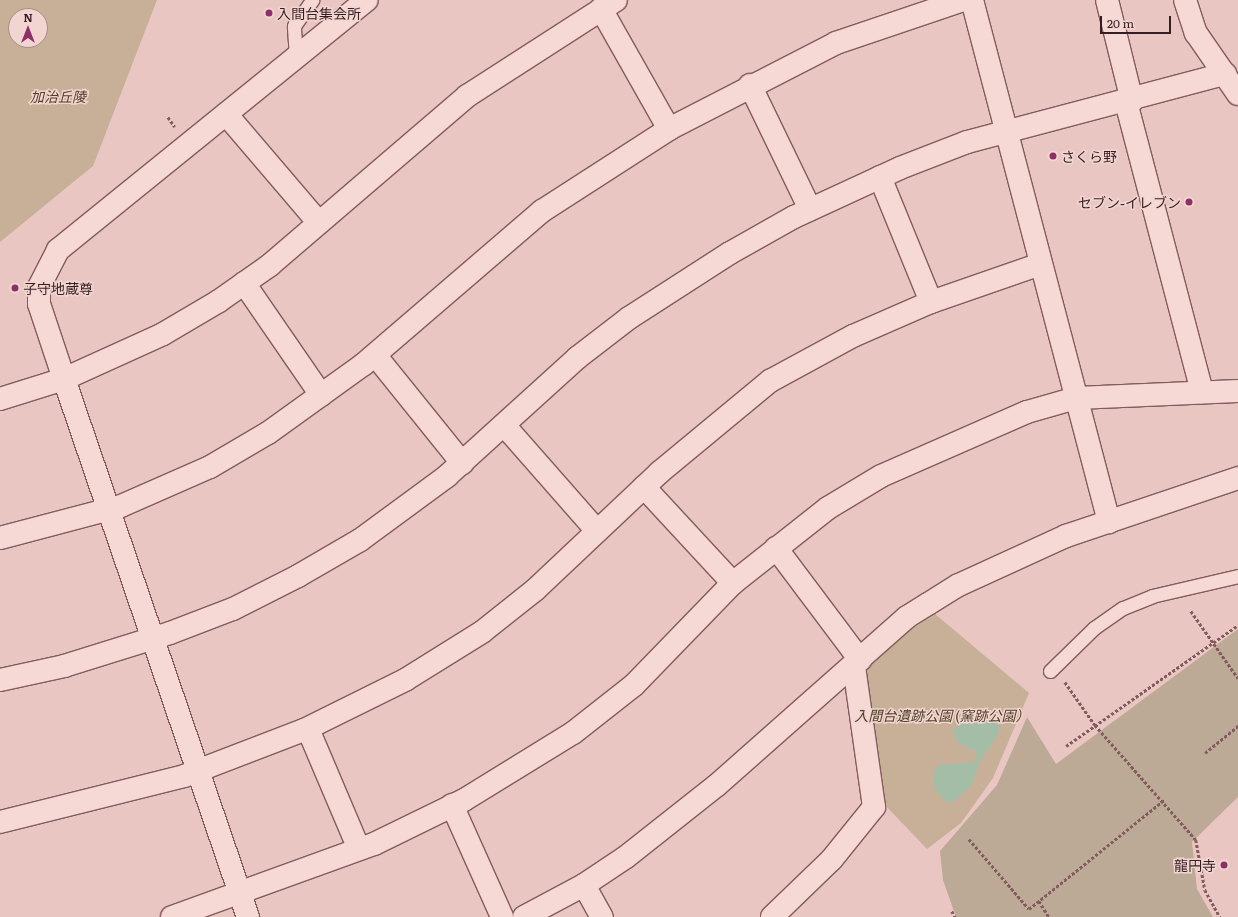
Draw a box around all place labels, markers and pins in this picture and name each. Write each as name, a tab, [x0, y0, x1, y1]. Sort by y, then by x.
place label: 入間台集会所	[277, 5, 361, 21]
marker: 入間台集会所	[264, 8, 274, 18]
place label: さくら野	[1061, 148, 1117, 164]
marker: さくら野	[1048, 151, 1058, 161]
place label: セブン-イレブン	[1078, 194, 1181, 210]
marker: セブン-イレブン	[1184, 197, 1194, 207]
place label: 子守地蔵尊	[23, 280, 93, 296]
marker: 子守地蔵尊	[10, 283, 20, 293]
place label: 龍円寺	[1174, 857, 1216, 873]
marker: 龍円寺	[1219, 860, 1229, 870]

